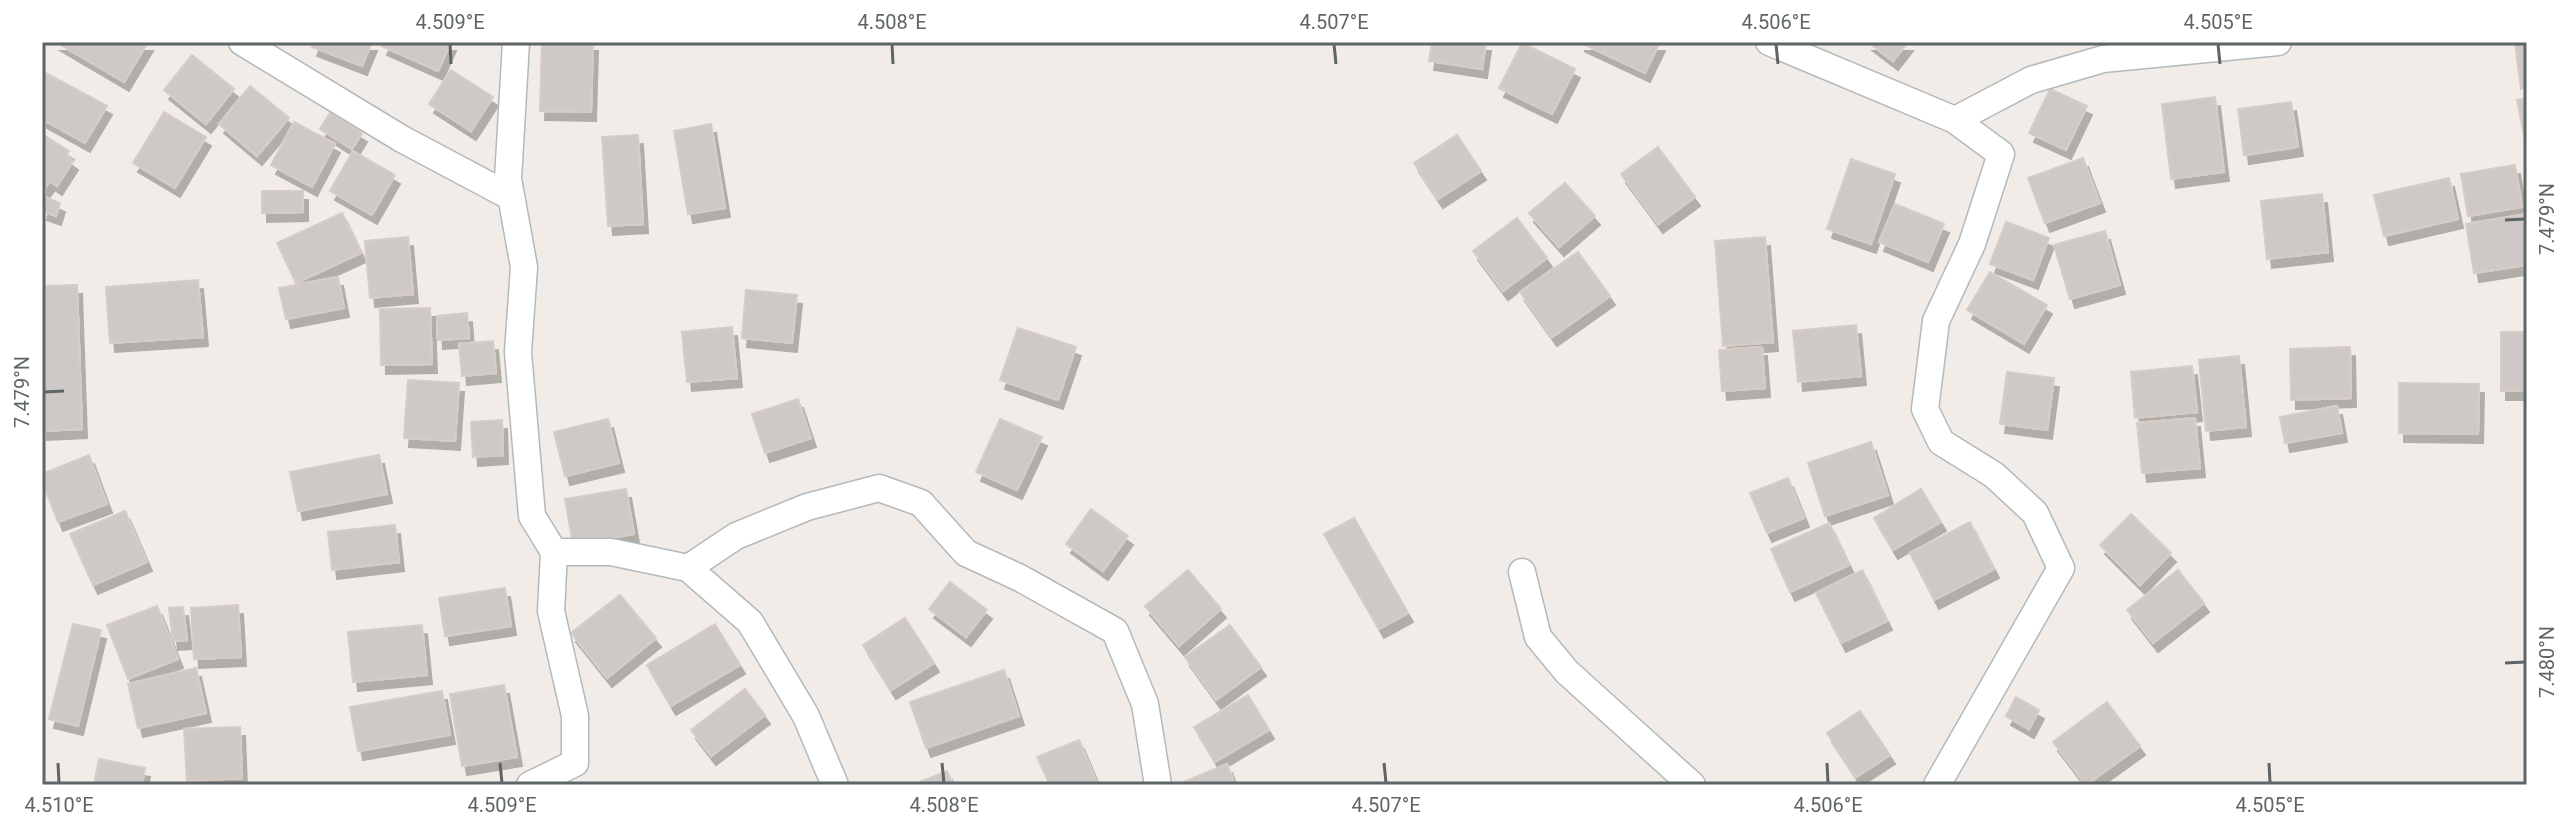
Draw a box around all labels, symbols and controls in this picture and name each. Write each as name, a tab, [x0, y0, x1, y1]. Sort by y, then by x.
text: 4.509°E	[415, 10, 485, 34]
text: 4.508°E	[857, 10, 927, 34]
text: 4.507°E	[1299, 10, 1369, 34]
text: 4.506°E	[1741, 10, 1811, 34]
text: 4.505°E	[2183, 10, 2253, 34]
text: 7.479°N	[2535, 183, 2559, 255]
text: 7.479°N	[10, 356, 34, 428]
text: 7.480°N	[2535, 626, 2559, 698]
text: 4.510°E	[24, 793, 94, 817]
text: 4.509°E	[467, 793, 537, 817]
text: 4.508°E	[909, 793, 979, 817]
text: 4.507°E	[1351, 793, 1421, 817]
text: 4.506°E	[1793, 793, 1863, 817]
text: 4.505°E	[2235, 793, 2305, 817]

